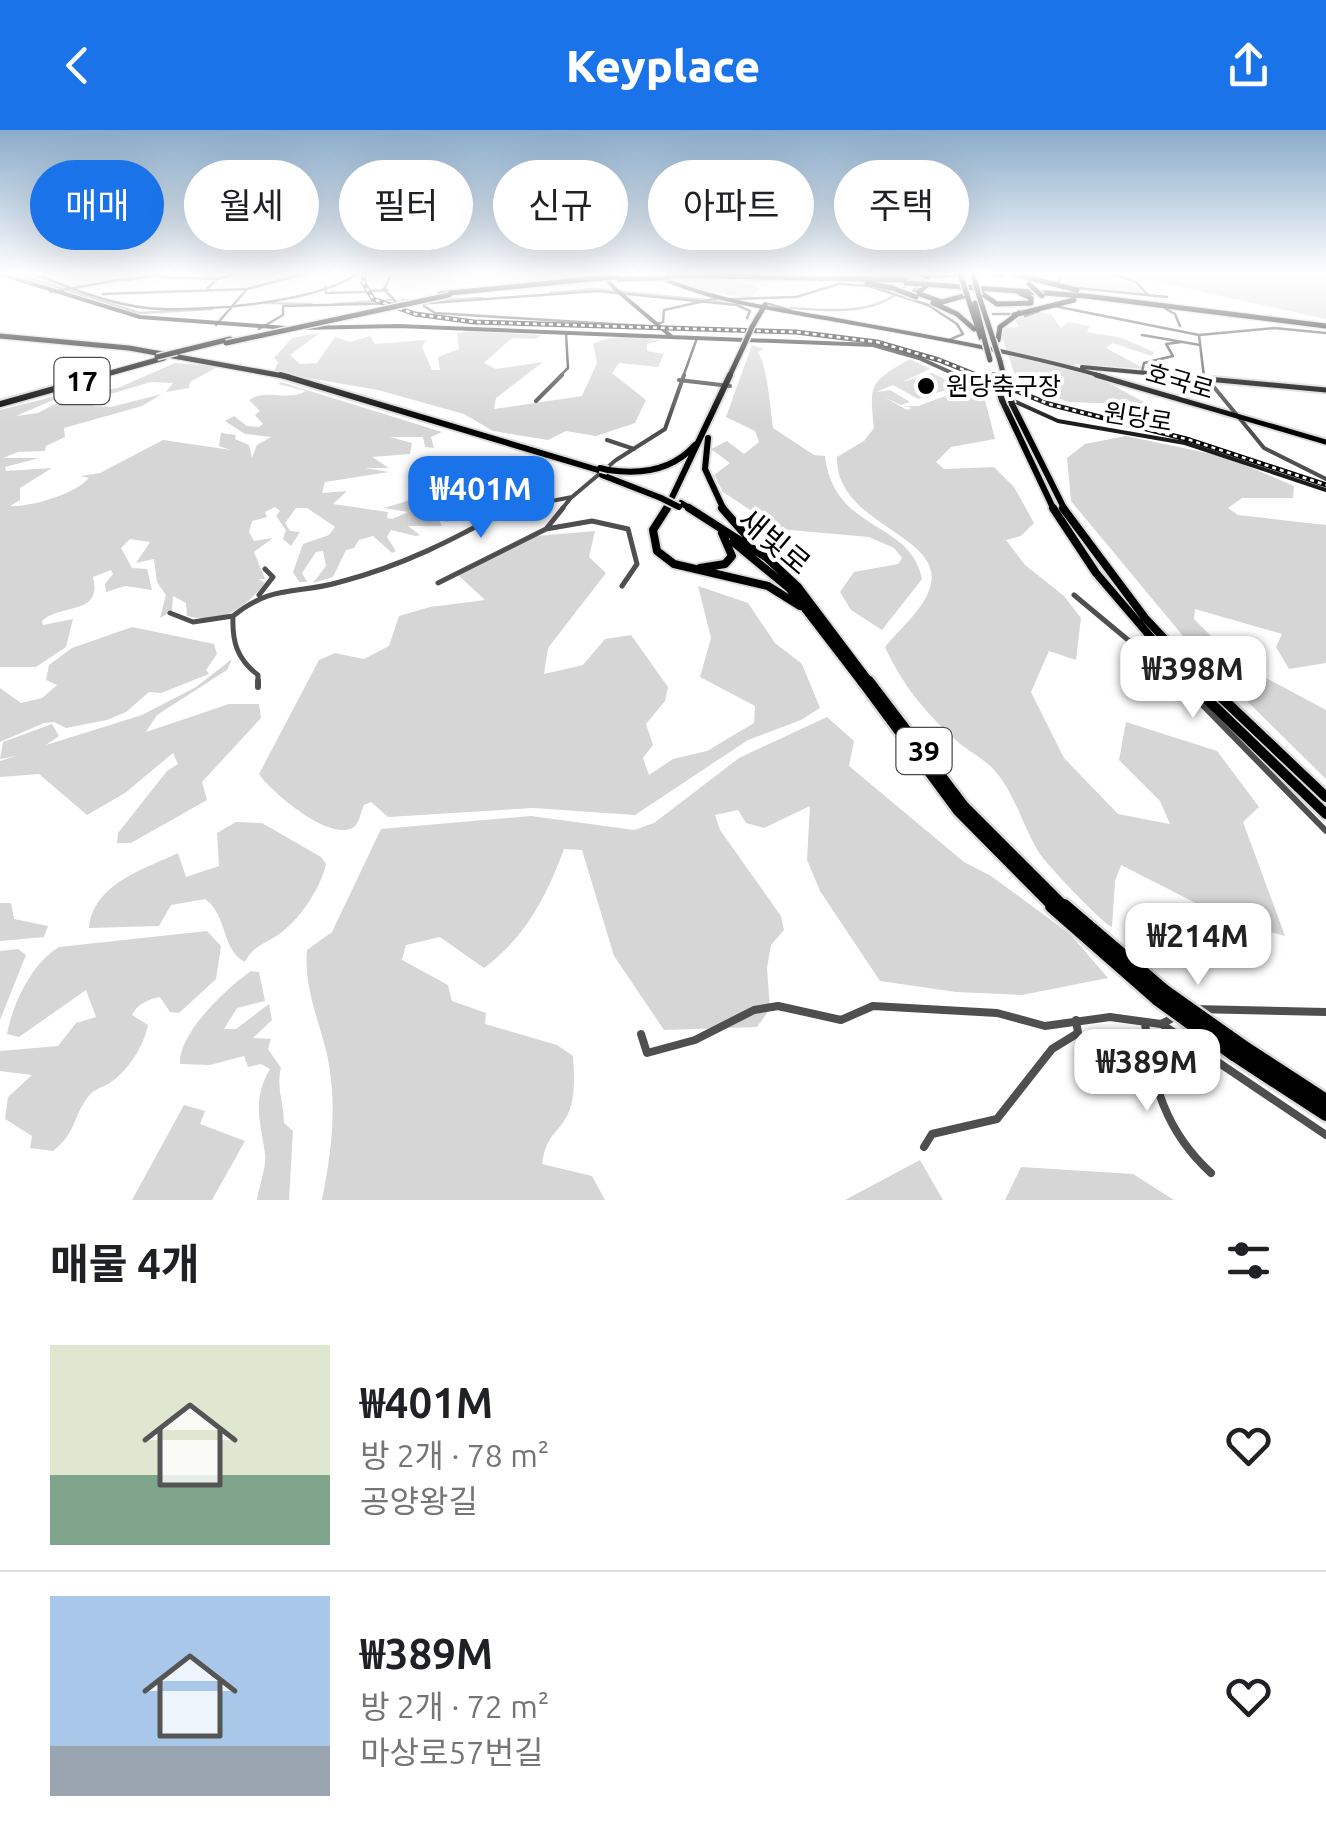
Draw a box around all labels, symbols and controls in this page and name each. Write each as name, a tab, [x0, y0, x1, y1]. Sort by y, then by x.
icon: back	[50, 38, 105, 93]
icon: share	[1221, 38, 1276, 93]
text: Keyplace	[566, 40, 760, 91]
chip: 매매	[30, 160, 164, 250]
chip: 월세	[184, 160, 319, 250]
chip: 필터	[339, 160, 473, 250]
chip: 신규	[493, 160, 628, 250]
chip: 아파트	[648, 160, 814, 250]
chip: 주택	[834, 160, 969, 250]
road number: 17	[54, 358, 110, 404]
street label: 호국로	[1143, 358, 1217, 404]
place label: 원당축구장	[946, 372, 1061, 400]
marker: 원당축구장	[915, 375, 937, 397]
street label: 원당로	[1102, 398, 1174, 436]
pin: ₩401M	[411, 456, 551, 541]
text: ₩401M	[430, 470, 532, 506]
street label: 새빛로	[732, 502, 817, 581]
pin: ₩398M	[1123, 636, 1263, 721]
text: ₩398M	[1142, 650, 1244, 686]
road number: 39	[896, 728, 952, 774]
pin: ₩214M	[1128, 903, 1268, 988]
text: ₩214M	[1147, 917, 1249, 953]
pin: ₩389M	[1077, 1029, 1217, 1114]
text: ₩389M	[1096, 1043, 1198, 1079]
icon: filters	[1221, 1233, 1276, 1288]
text: 매물 4개	[50, 1240, 200, 1287]
text: ₩401M	[360, 1379, 493, 1426]
icon: home	[130, 1385, 250, 1505]
icon: heart	[1221, 1418, 1276, 1473]
text: 방 2개 · 78 m²	[360, 1437, 549, 1473]
text: 공양왕길	[360, 1483, 478, 1519]
text: ₩389M	[360, 1630, 493, 1677]
icon: home	[130, 1636, 250, 1756]
icon: heart	[1221, 1669, 1276, 1724]
text: 방 2개 · 72 m²	[360, 1688, 549, 1724]
text: 마상로57번길	[360, 1734, 543, 1770]

